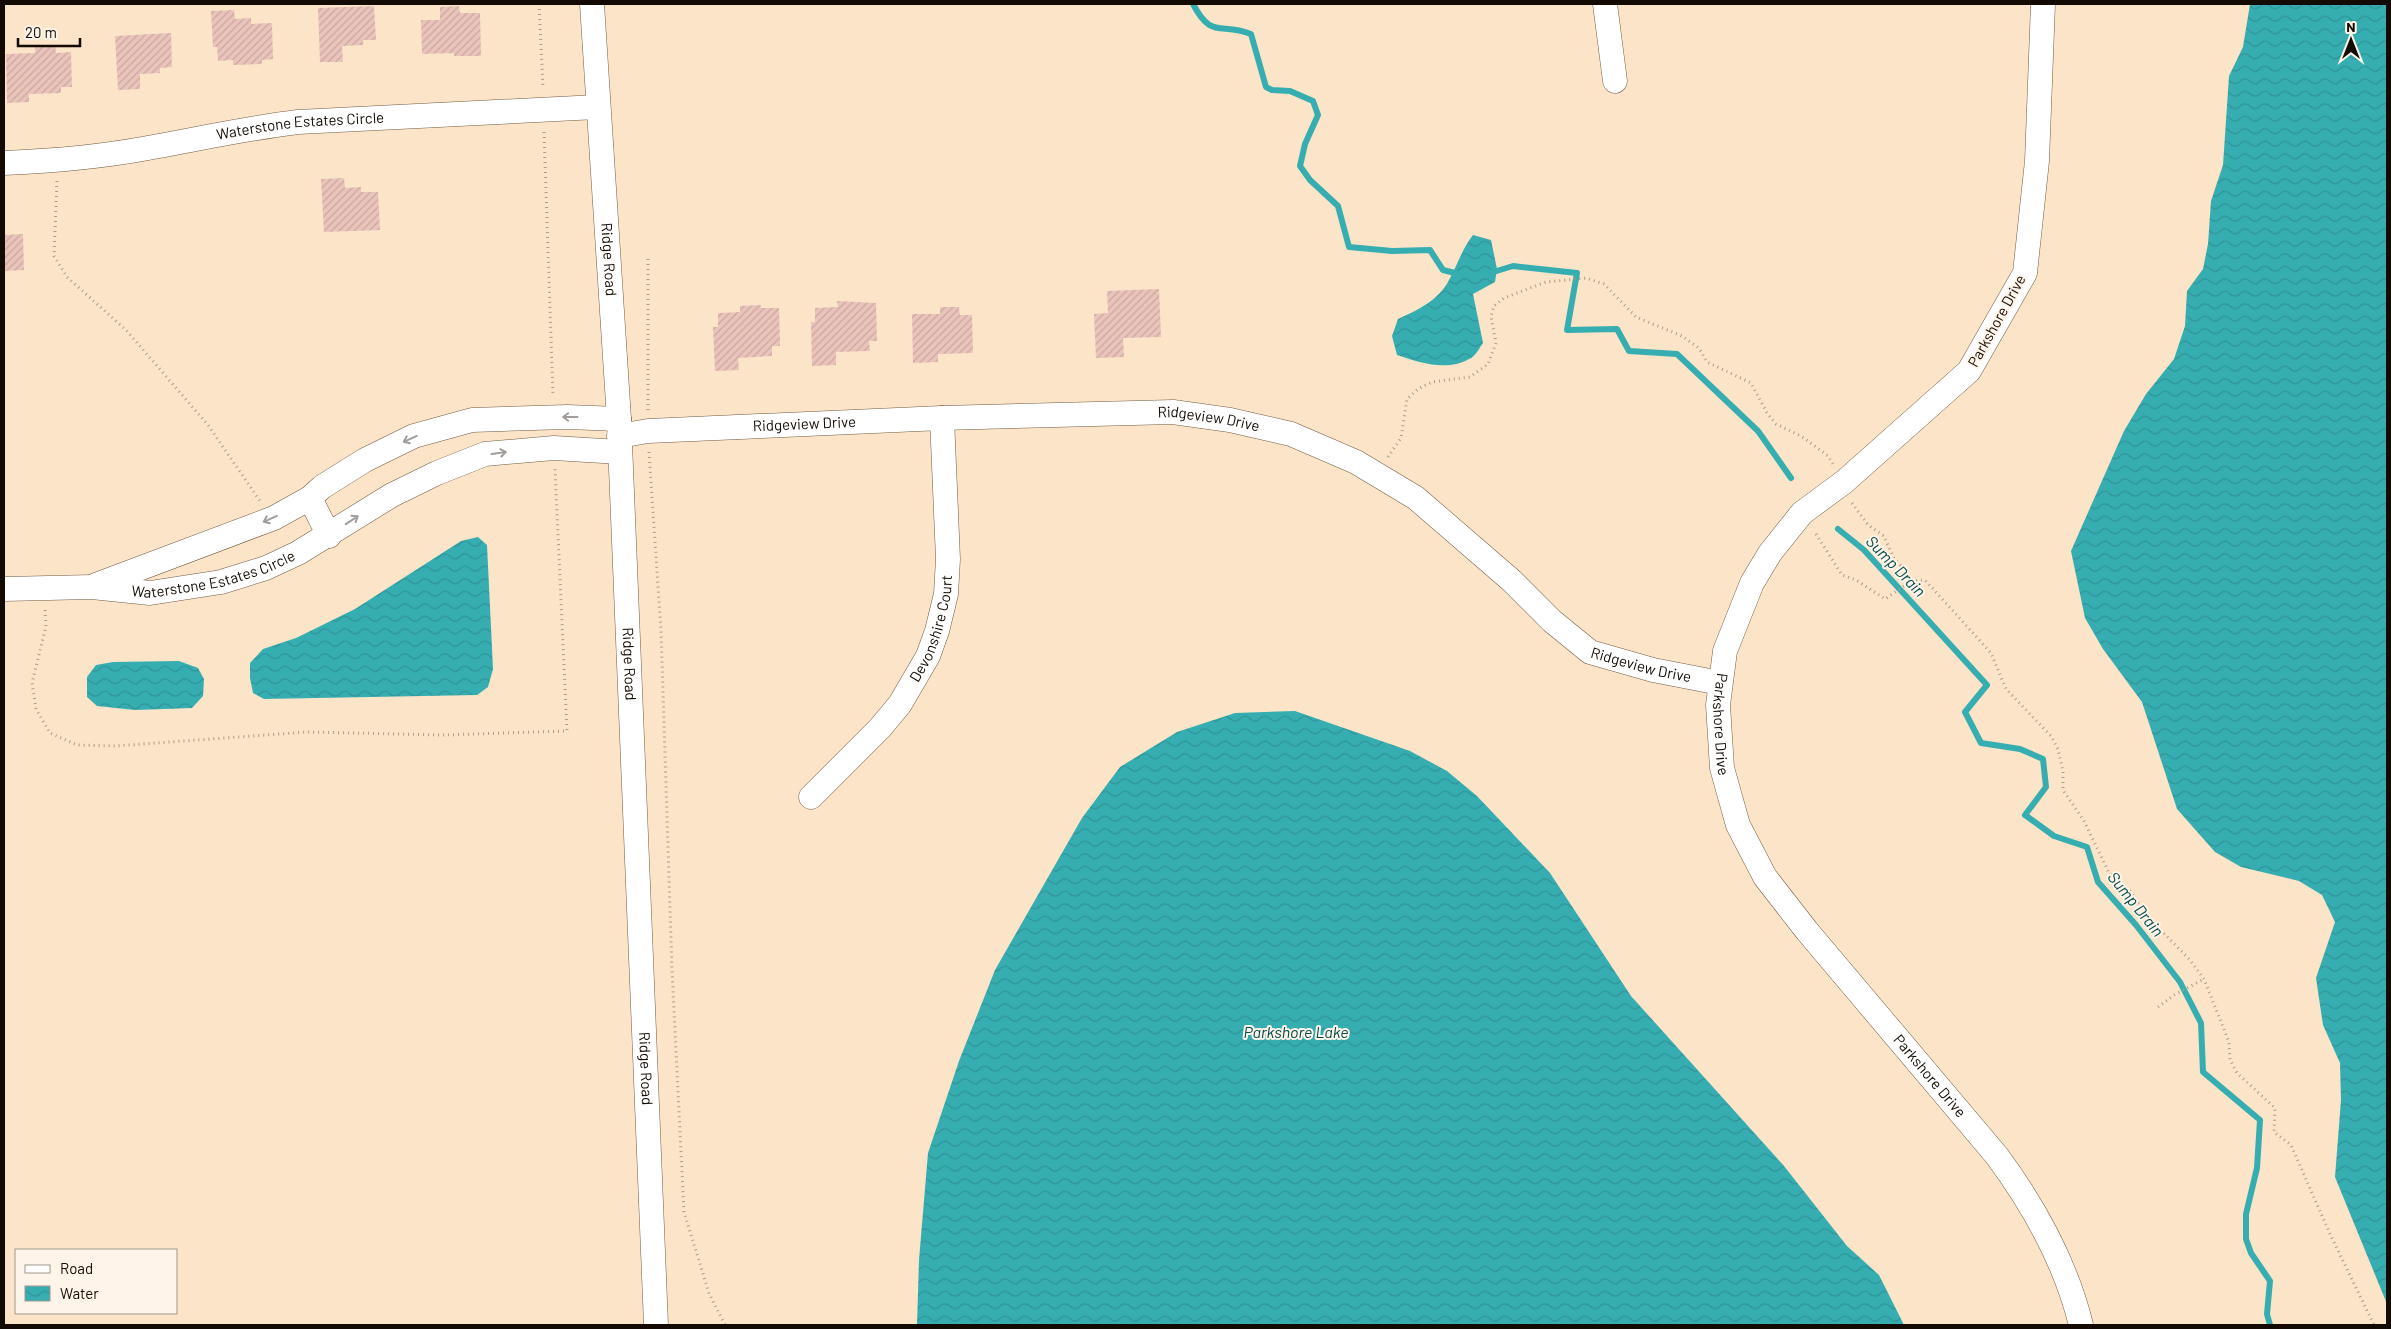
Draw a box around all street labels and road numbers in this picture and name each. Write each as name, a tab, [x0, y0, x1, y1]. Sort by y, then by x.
street label: Waterstone Estates Circle	[215, 108, 384, 143]
street label: Ridge Road	[598, 222, 621, 297]
street label: Parkshore Drive	[1963, 271, 2029, 370]
street label: Ridgeview Drive	[1157, 402, 1262, 435]
street label: Ridgeview Drive	[752, 412, 856, 434]
street label: Waterstone Estates Circle	[131, 546, 297, 601]
street label: Devonshire Court	[905, 574, 955, 685]
street label: Ridge Road	[620, 627, 640, 701]
street label: Ridgeview Drive	[1589, 643, 1693, 685]
street label: Parkshore Drive	[1710, 672, 1734, 777]
street label: Parkshore Drive	[1890, 1030, 1970, 1120]
street label: Ridge Road	[636, 1031, 657, 1106]

